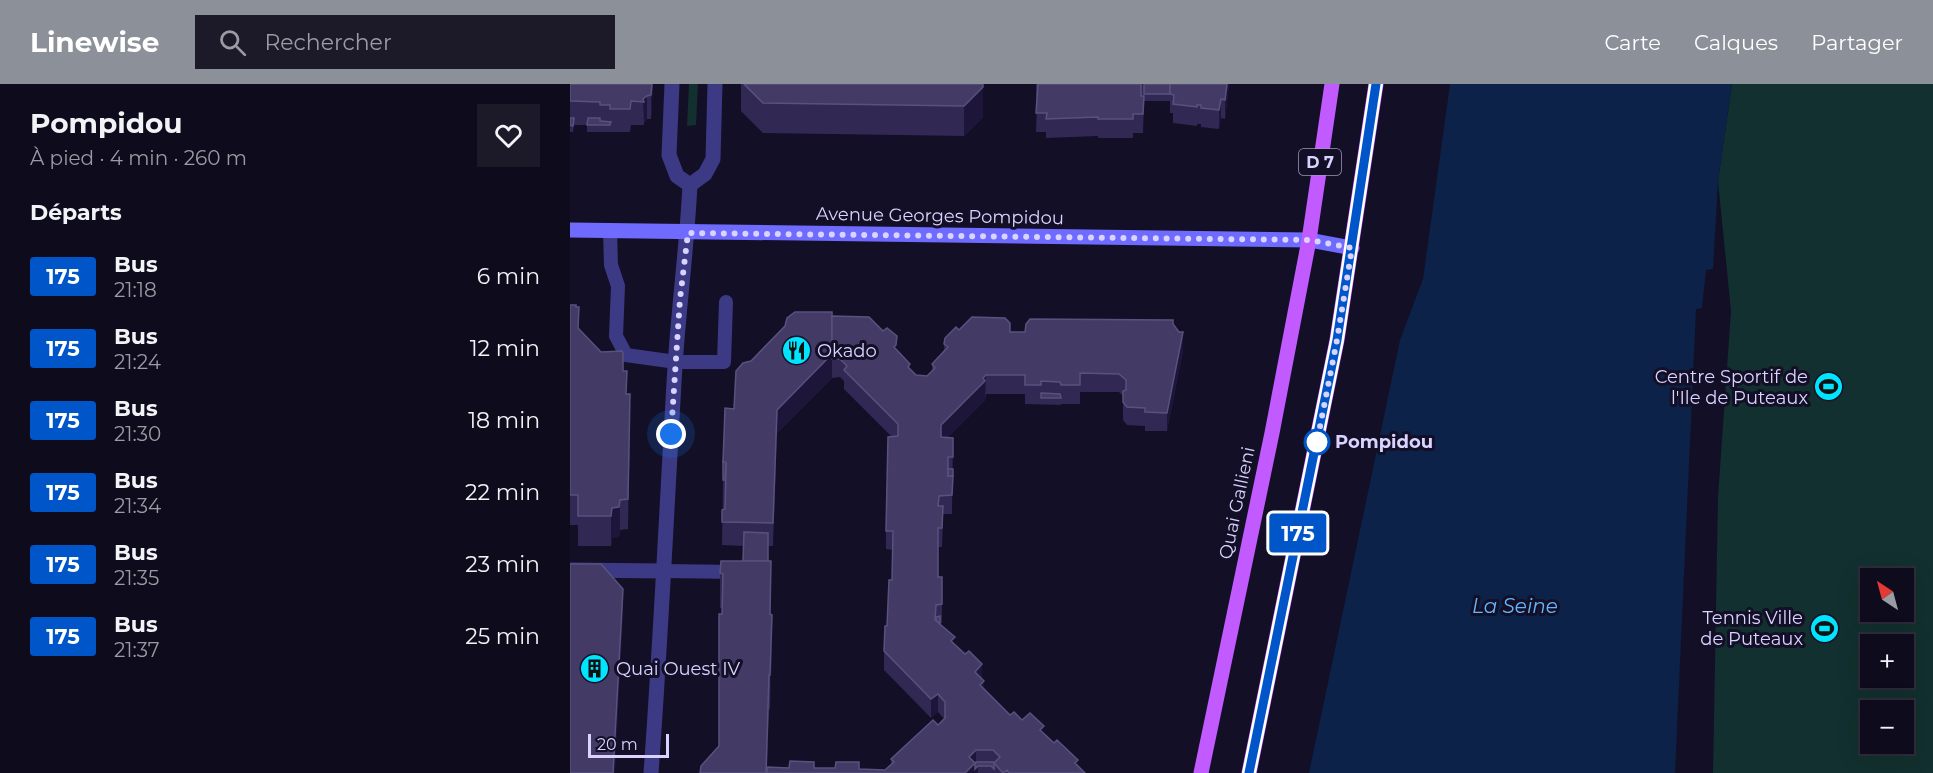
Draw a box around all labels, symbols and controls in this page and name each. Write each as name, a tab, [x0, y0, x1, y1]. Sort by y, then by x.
search box	[195, 15, 615, 69]
text: Linewise	[30, 25, 159, 59]
icon: search	[216, 26, 249, 59]
text: Rechercher	[264, 29, 392, 56]
text: Carte	[1604, 30, 1661, 55]
text: Calques	[1694, 30, 1778, 55]
text: Partager	[1811, 30, 1903, 55]
button: heart	[477, 104, 540, 167]
text: Pompidou	[30, 106, 183, 140]
text: À pied · 4 min · 260 m	[30, 146, 247, 170]
road number: D 7	[1299, 149, 1341, 175]
text: Départs	[30, 199, 122, 226]
street label: Avenue Georges Pompidou	[816, 203, 1064, 229]
text: Bus	[114, 251, 158, 278]
text: 6 min	[477, 263, 540, 290]
text: 175	[46, 264, 80, 289]
text: 21:18	[114, 278, 157, 302]
text: Bus	[114, 323, 158, 350]
text: 12 min	[470, 335, 540, 362]
restaurant icon: Okado	[780, 335, 812, 367]
text: 175	[46, 336, 80, 361]
place label: Okado	[817, 340, 877, 362]
text: 21:24	[114, 350, 161, 374]
place label: Centre Sportif de l'Ile de Puteaux	[1655, 366, 1808, 409]
sports icon: Centre Sportif de l'Ile de Puteaux	[1813, 371, 1845, 403]
text: Bus	[114, 395, 158, 422]
text: 18 min	[468, 407, 540, 434]
text: 175	[46, 408, 80, 433]
your location	[656, 419, 686, 449]
text: 21:30	[114, 422, 161, 446]
marker: Pompidou	[1304, 429, 1330, 455]
place label: Pompidou	[1335, 431, 1433, 453]
street label: Quai Gallieni	[1214, 445, 1260, 561]
text: Bus	[114, 467, 158, 494]
text: 22 min	[465, 479, 540, 506]
text: 175	[46, 480, 80, 505]
text: 21:34	[114, 494, 161, 518]
line badge: 175	[1264, 514, 1332, 552]
text: 175	[1281, 521, 1315, 546]
text: Bus	[114, 539, 158, 566]
text: 23 min	[465, 551, 540, 578]
text: 175	[46, 552, 80, 577]
text: 21:35	[114, 566, 159, 590]
north arrow	[1860, 568, 1914, 622]
map controls	[1860, 568, 1914, 754]
water label: La Seine	[1472, 594, 1558, 618]
place label: Tennis Ville de Puteaux	[1700, 607, 1803, 650]
text: Bus	[114, 611, 158, 638]
sports icon: Tennis Ville de Puteaux	[1808, 612, 1840, 644]
text: 25 min	[465, 623, 540, 650]
text: 175	[46, 624, 80, 649]
button: +	[1860, 634, 1914, 688]
text: 21:37	[114, 638, 160, 662]
building icon: Quai Ouest IV	[579, 653, 611, 685]
place label: Quai Ouest IV	[616, 658, 740, 680]
button: −	[1860, 700, 1914, 754]
scale bar	[588, 731, 669, 758]
text: 20 m	[597, 735, 638, 754]

